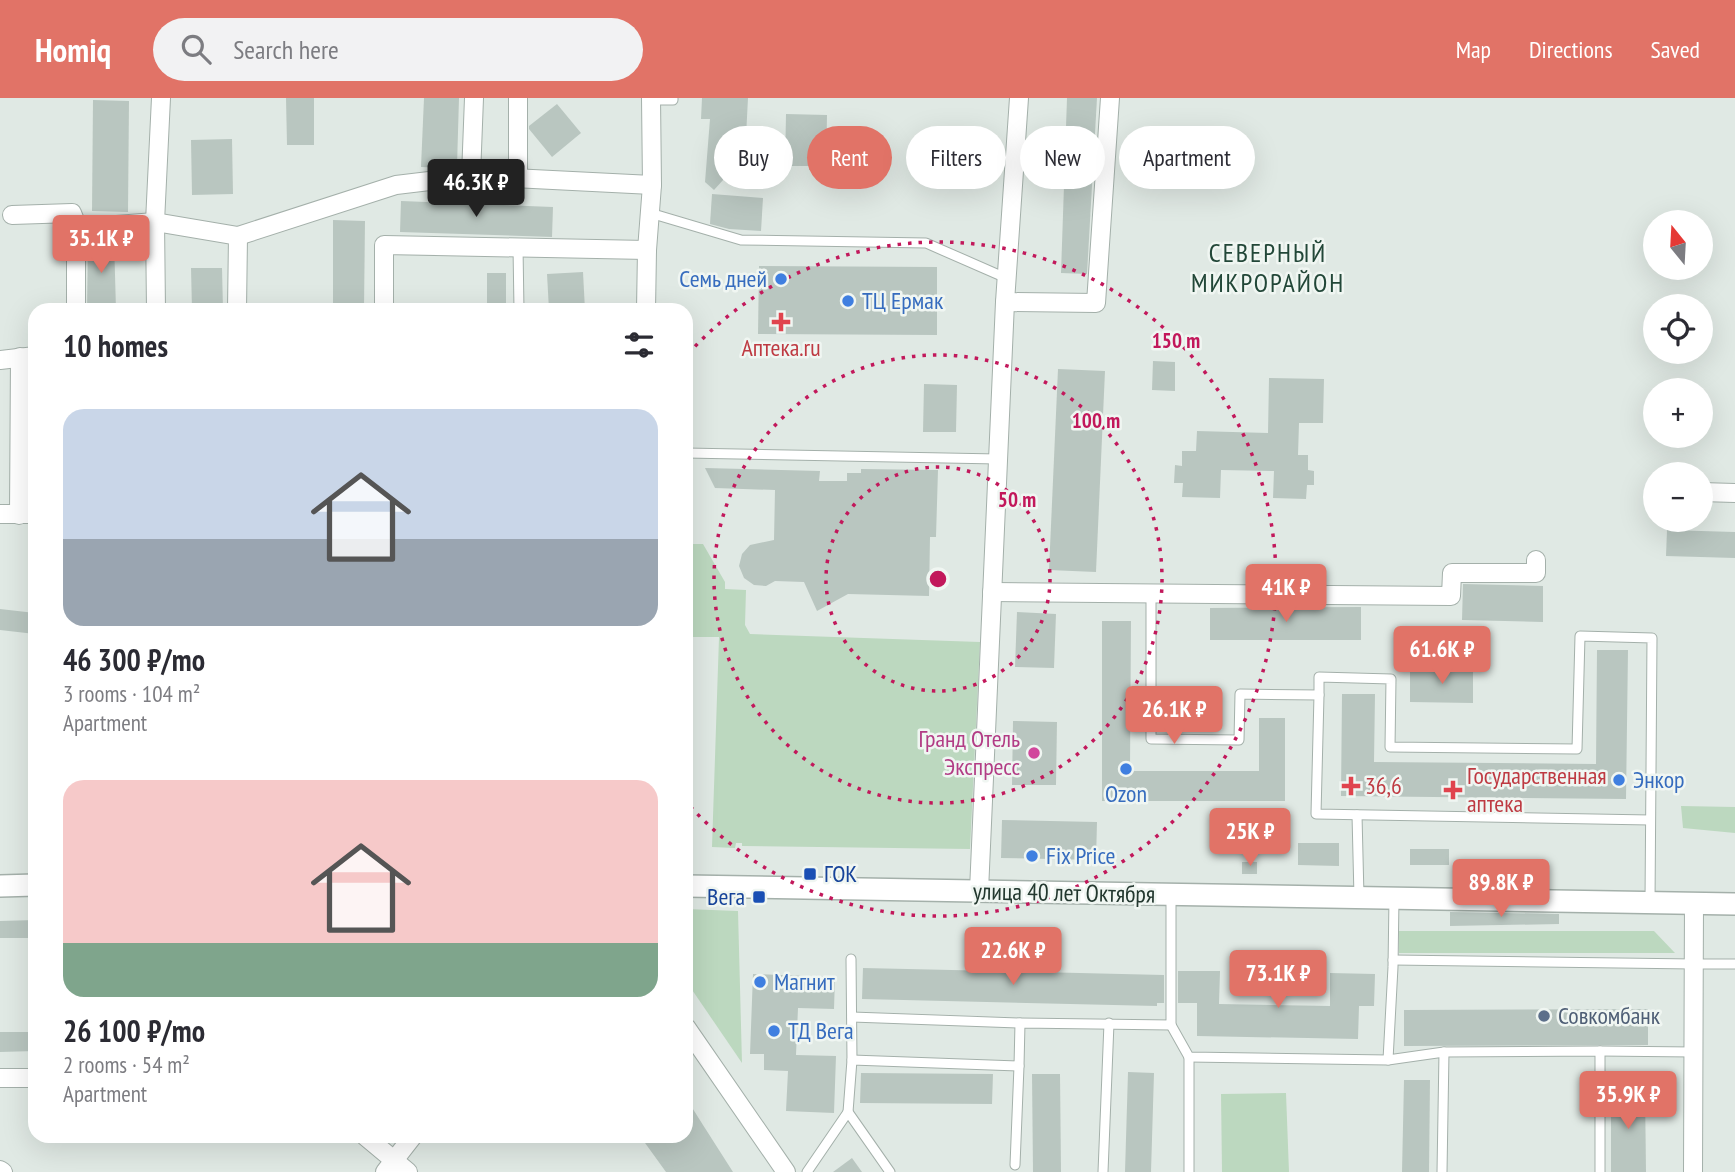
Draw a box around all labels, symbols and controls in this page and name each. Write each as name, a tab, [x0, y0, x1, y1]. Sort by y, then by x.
search box	[153, 18, 643, 81]
text: Homiq	[35, 28, 111, 71]
icon: search	[177, 30, 215, 68]
text: Search here	[233, 33, 339, 66]
text: Map	[1456, 34, 1491, 65]
text: Directions	[1529, 34, 1613, 65]
text: Saved	[1651, 34, 1700, 65]
chip: Buy	[714, 126, 793, 189]
chip: Rent	[807, 126, 892, 189]
chip: Filters	[906, 126, 1006, 189]
chip: New	[1020, 126, 1105, 189]
chip: Apartment	[1119, 126, 1255, 189]
pin: 46.3K ₽	[411, 159, 541, 219]
text: 46.3K ₽	[444, 167, 508, 196]
north arrow	[1643, 210, 1713, 280]
map controls	[1643, 210, 1713, 532]
pin: 35.1K ₽	[36, 216, 166, 275]
text: 35.1K ₽	[69, 223, 133, 252]
district label: СЕВЕРНЫЙ МИКРОРАЙОН	[1191, 236, 1345, 299]
place label: Семь дней	[679, 263, 767, 294]
marker: Семь дней	[773, 271, 789, 287]
place label: ТЦ Ермак	[862, 285, 944, 316]
marker: ТЦ Ермак	[840, 293, 856, 309]
button: locate	[1643, 294, 1713, 364]
marker: Аптека.ru	[773, 314, 789, 330]
text: 10 homes	[63, 326, 168, 365]
icon: filters	[620, 326, 658, 364]
text: 150 m	[1152, 327, 1200, 354]
place label: Аптека.ru	[741, 332, 821, 363]
button: +	[1643, 378, 1713, 448]
text: 100 m	[1072, 407, 1120, 434]
icon: home	[298, 454, 424, 580]
button: −	[1643, 462, 1713, 532]
text: 50 m	[998, 486, 1036, 513]
pin: 41K ₽	[1237, 564, 1335, 624]
centre of rings	[926, 567, 950, 591]
text: 41K ₽	[1261, 572, 1311, 601]
pin: 61.6K ₽	[1377, 626, 1507, 686]
text: 61.6K ₽	[1410, 634, 1474, 663]
text: 46 300 ₽/mo	[63, 640, 205, 679]
text: 3 rooms · 104 m²	[63, 679, 200, 708]
pin: 26.1K ₽	[1109, 686, 1239, 746]
text: 26.1K ₽	[1142, 694, 1206, 723]
text: Apartment	[63, 708, 147, 737]
place label: Гранд Отель Экспресс	[919, 723, 1020, 782]
marker: Гранд Отель Экспресс	[1026, 745, 1042, 761]
place label: Государственная аптека	[1467, 760, 1607, 819]
marker: Ozon	[1118, 761, 1134, 777]
place label: Энкор	[1633, 764, 1684, 795]
place label: 36,6	[1365, 770, 1402, 801]
marker: Энкор	[1611, 772, 1627, 788]
place label: Ozon	[1105, 778, 1147, 809]
marker: 36,6	[1343, 778, 1359, 794]
marker: Государственная аптека	[1445, 782, 1461, 798]
pin: 25K ₽	[1201, 808, 1299, 868]
text: 25K ₽	[1225, 816, 1275, 845]
icon: home	[298, 825, 424, 951]
place label: Fix Price	[1046, 840, 1116, 871]
marker: Fix Price	[1024, 848, 1040, 864]
place label: ГОК	[824, 858, 857, 889]
pin: 89.8K ₽	[1436, 860, 1566, 919]
marker: ГОК	[802, 866, 818, 882]
text: 89.8K ₽	[1469, 867, 1533, 896]
street label: улица 40 лет Октября	[973, 875, 1155, 910]
place label: Вега	[707, 881, 745, 912]
marker: Вега	[751, 889, 767, 905]
pin: 22.6K ₽	[948, 928, 1078, 987]
text: 22.6K ₽	[981, 935, 1045, 964]
pin: 73.1K ₽	[1213, 950, 1343, 1010]
text: 73.1K ₽	[1246, 958, 1310, 987]
place label: Магнит	[774, 966, 835, 997]
marker: Магнит	[752, 974, 768, 990]
place label: Совкомбанк	[1558, 1000, 1661, 1031]
marker: Совкомбанк	[1536, 1008, 1552, 1024]
text: 26 100 ₽/mo	[63, 1011, 205, 1050]
place label: ТД Вега	[788, 1015, 854, 1046]
marker: ТД Вега	[766, 1023, 782, 1039]
text: 2 rooms · 54 m²	[63, 1050, 190, 1079]
pin: 35.9K ₽	[1563, 1072, 1693, 1131]
text: Apartment	[63, 1079, 147, 1108]
text: 35.9K ₽	[1596, 1079, 1660, 1108]

